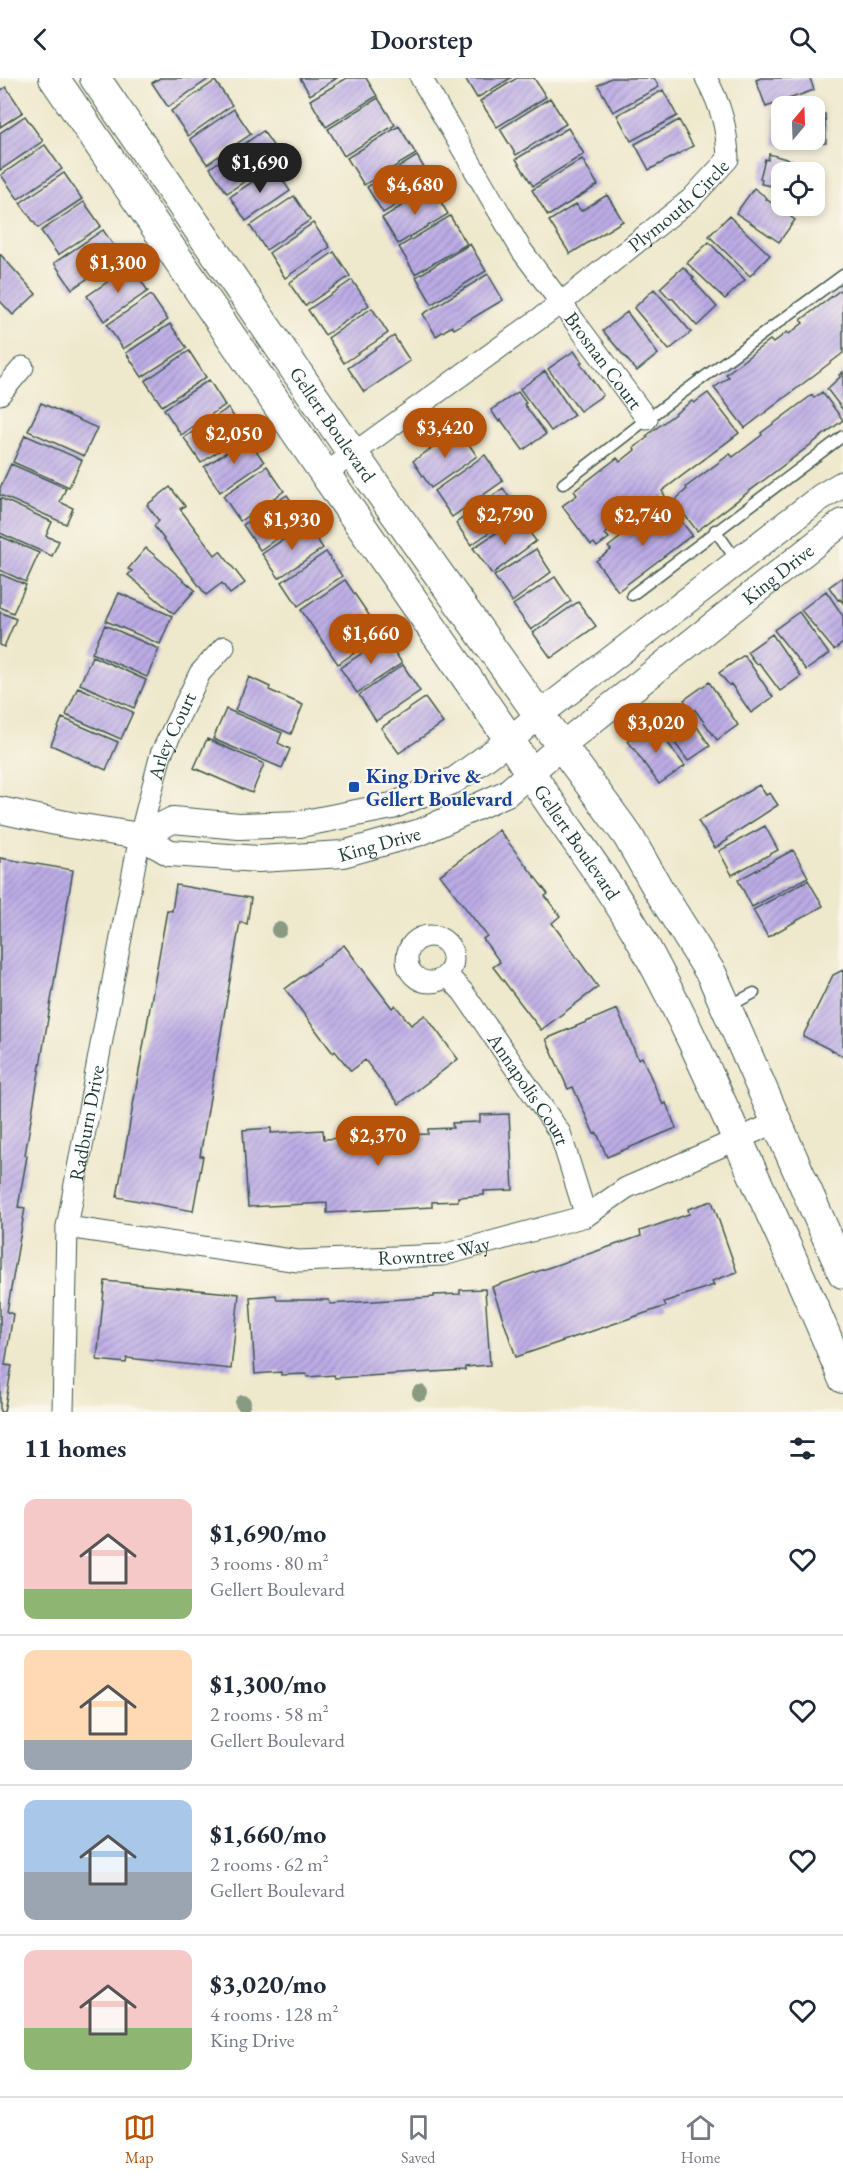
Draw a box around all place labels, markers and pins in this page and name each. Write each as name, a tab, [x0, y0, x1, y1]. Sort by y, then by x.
pin: $1,690	[211, 143, 309, 194]
pin: $4,680	[366, 165, 464, 216]
pin: $1,300	[69, 243, 167, 294]
pin: $3,420	[396, 408, 494, 459]
pin: $2,050	[185, 414, 283, 465]
pin: $2,790	[456, 495, 554, 546]
pin: $2,740	[594, 496, 692, 547]
pin: $1,930	[243, 500, 341, 551]
pin: $1,660	[322, 614, 420, 665]
pin: $3,020	[607, 703, 705, 754]
place label: King Drive & Gellert Boulevard	[366, 763, 513, 812]
marker: King Drive & Gellert Boulevard	[347, 780, 361, 794]
pin: $2,370	[329, 1116, 427, 1167]

